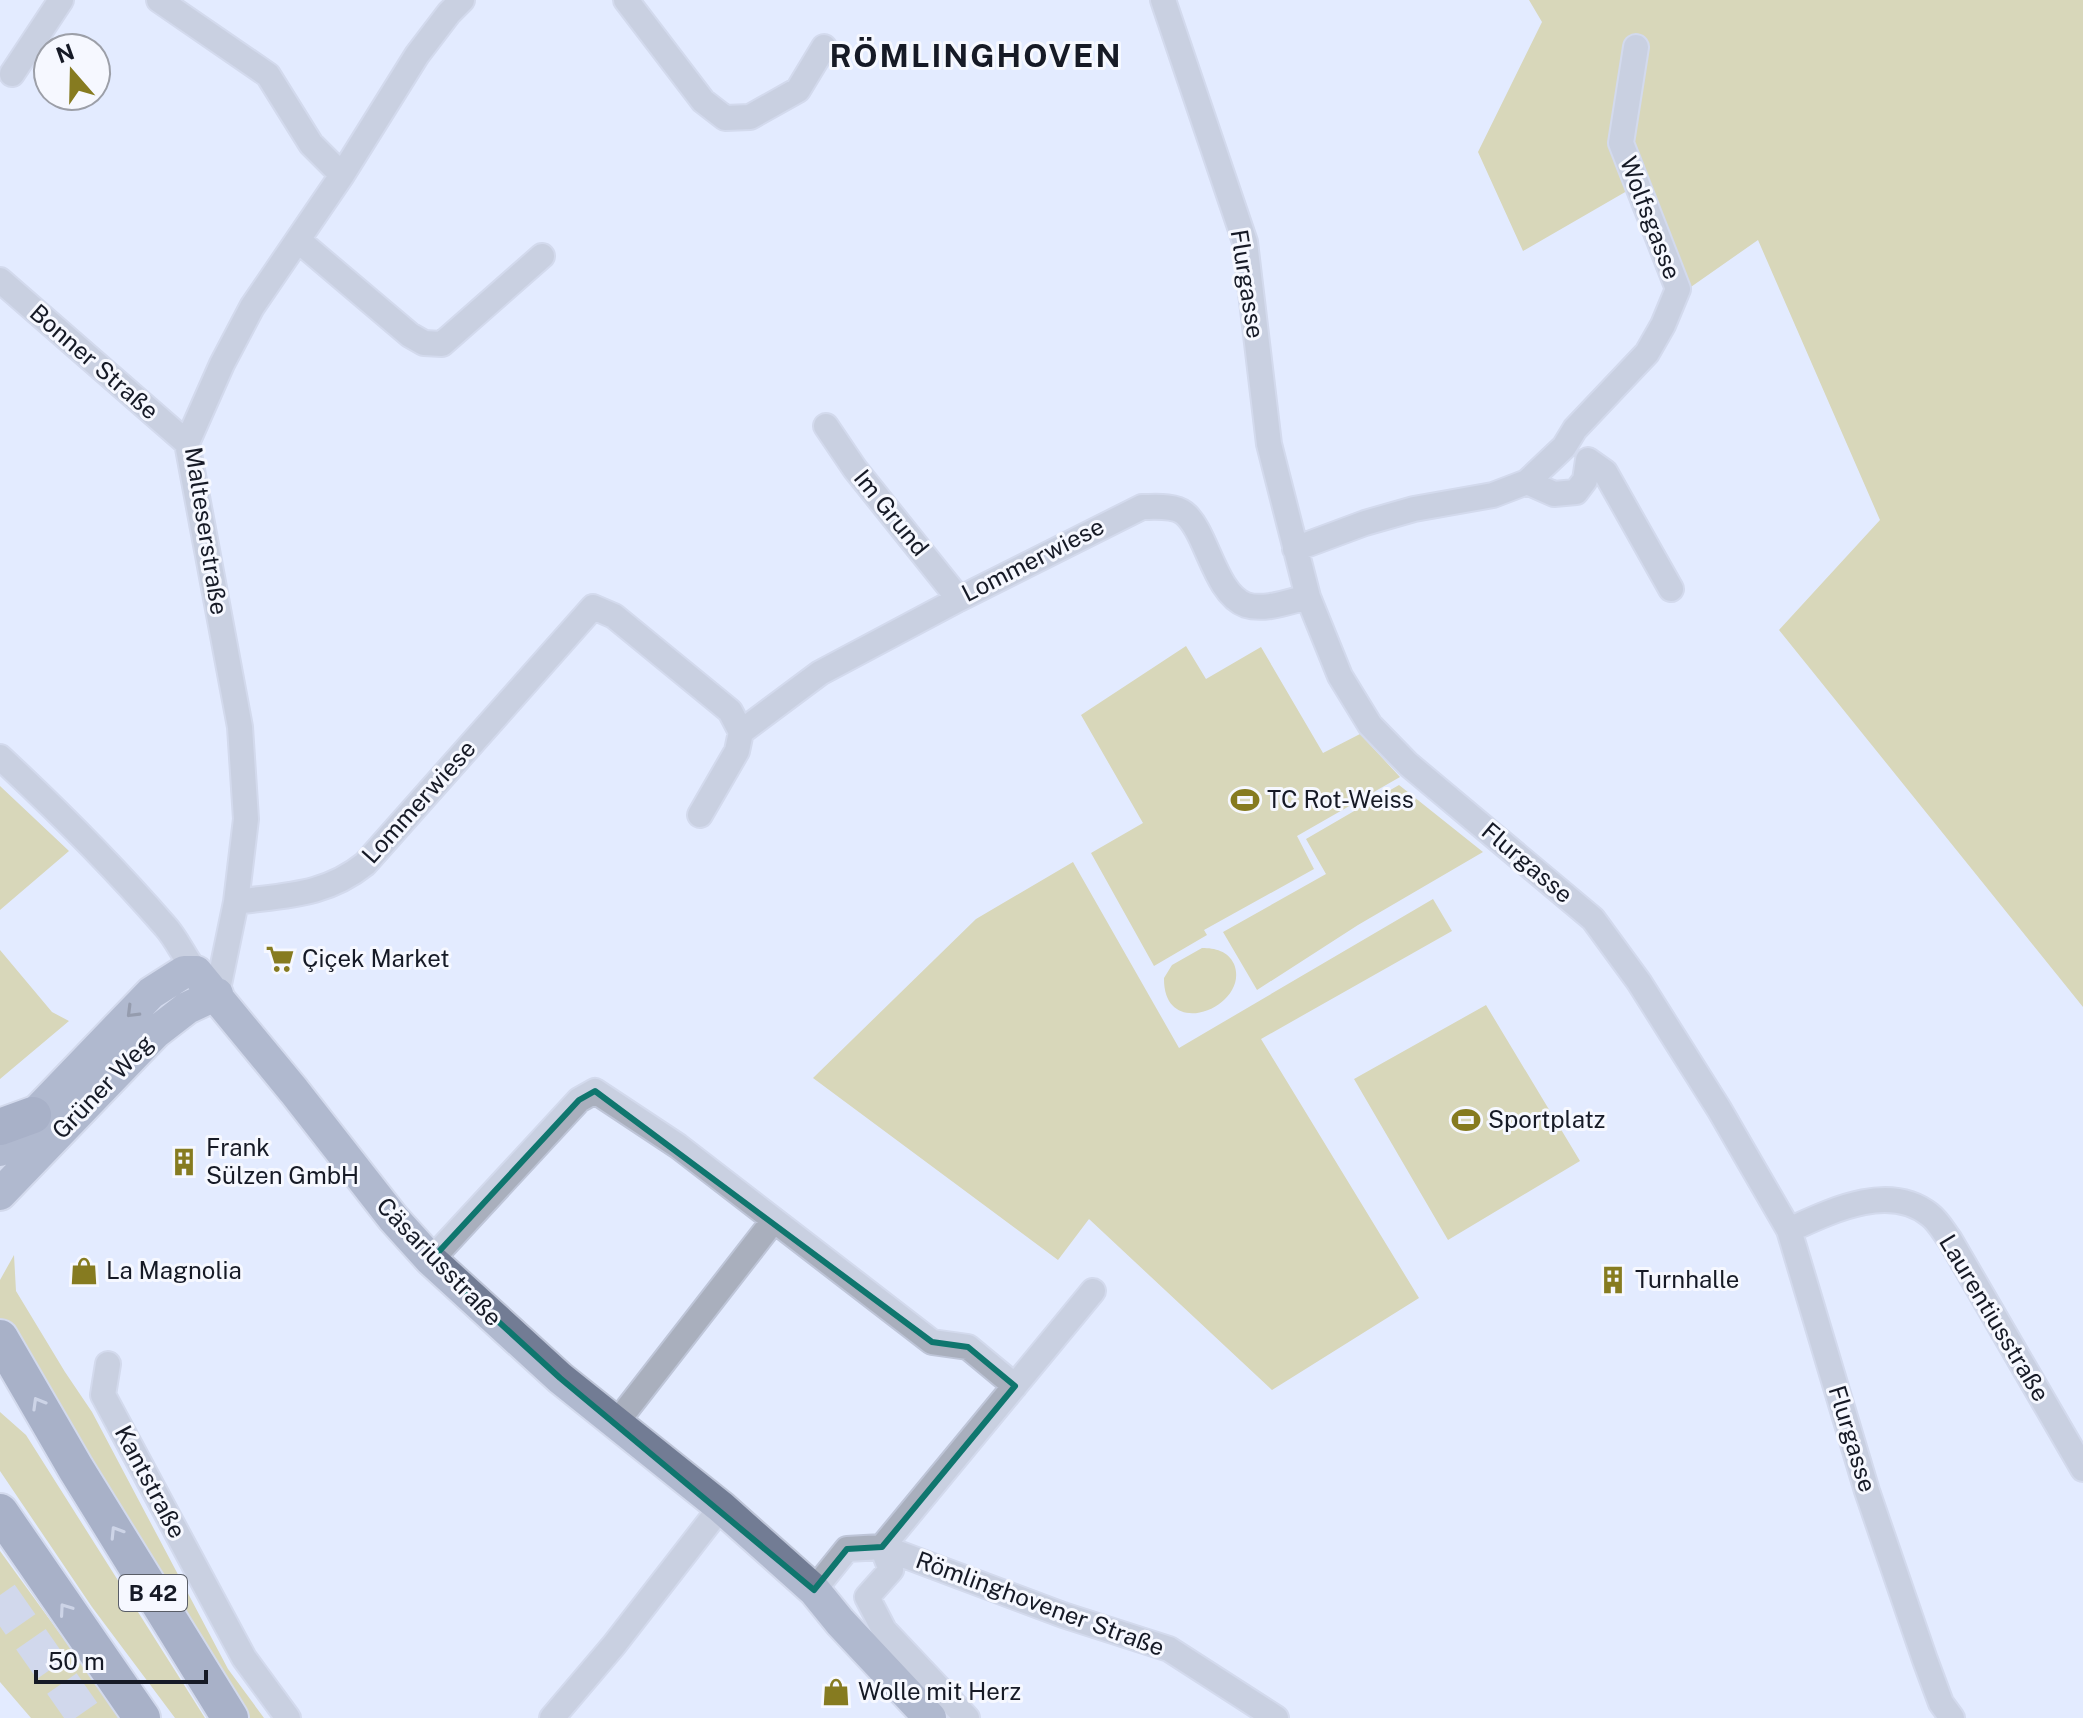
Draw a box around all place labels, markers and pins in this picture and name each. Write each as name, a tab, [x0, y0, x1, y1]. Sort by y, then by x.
sports icon: TC Rot-Weiss	[1230, 785, 1260, 815]
place label: TC Rot-Weiss	[1267, 785, 1414, 813]
supermarket icon: Çiçek Market	[265, 944, 295, 974]
place label: Çiçek Market	[302, 944, 450, 972]
sports icon: Sportplatz	[1451, 1105, 1481, 1135]
place label: Sportplatz	[1488, 1105, 1605, 1133]
place label: Frank Sülzen GmbH	[206, 1133, 359, 1189]
building icon: Frank Sülzen GmbH	[169, 1147, 199, 1177]
shop icon: La Magnolia	[69, 1256, 99, 1286]
place label: La Magnolia	[106, 1256, 242, 1284]
building icon: Turnhalle	[1598, 1265, 1628, 1295]
place label: Turnhalle	[1635, 1265, 1739, 1293]
shop icon: Wolle mit Herz	[821, 1677, 851, 1707]
place label: Wolle mit Herz	[858, 1677, 1021, 1705]

